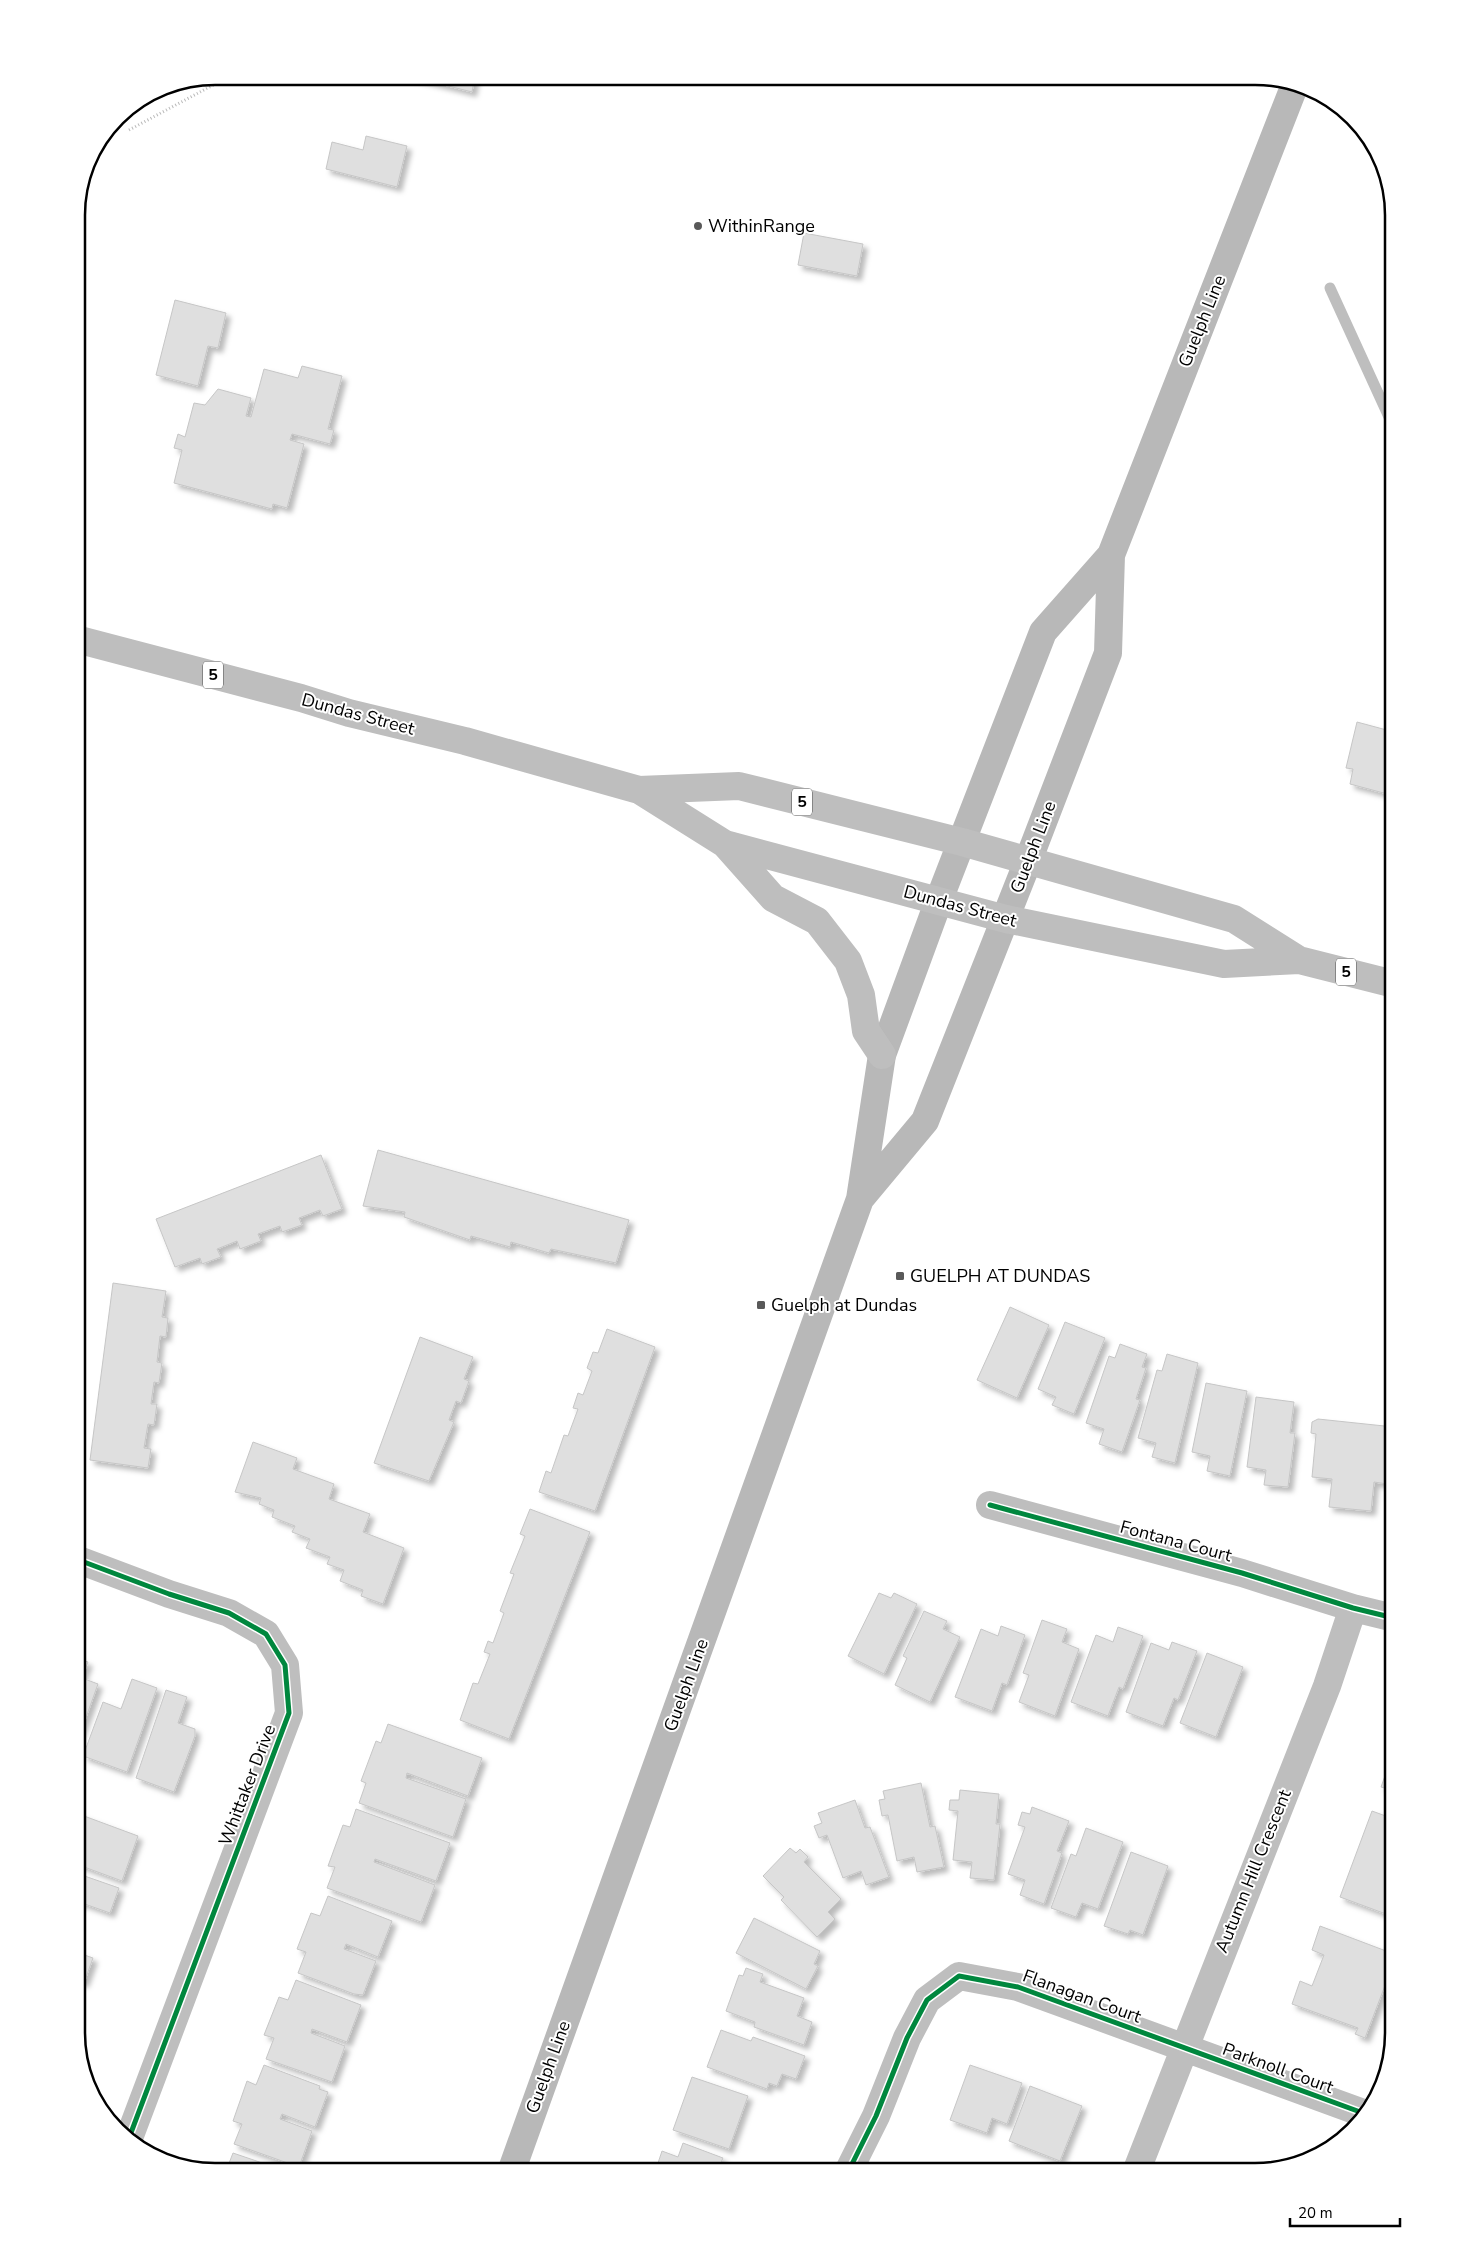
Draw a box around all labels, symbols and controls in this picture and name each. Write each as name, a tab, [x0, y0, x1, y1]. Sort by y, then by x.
place label: WithinRange	[708, 214, 815, 238]
marker: WithinRange	[692, 220, 704, 232]
street label: Guelph Line	[1173, 271, 1231, 371]
road number: 5	[203, 662, 223, 688]
street label: Dundas Street	[299, 687, 418, 741]
road number: 5	[792, 789, 812, 816]
street label: Guelph Line	[1004, 797, 1062, 897]
street label: Dundas Street	[901, 879, 1020, 933]
road number: 5	[1336, 959, 1356, 986]
place label: GUELPH AT DUNDAS	[910, 1264, 1090, 1288]
marker: GUELPH AT DUNDAS	[894, 1270, 906, 1282]
place label: Guelph at Dundas	[771, 1293, 917, 1317]
marker: Guelph at Dundas	[755, 1299, 767, 1311]
street label: Fontana Court	[1117, 1515, 1235, 1568]
street label: Guelph Line	[658, 1635, 714, 1735]
street label: Whittaker Drive	[213, 1721, 281, 1849]
street label: Autumn Hill Crescent	[1209, 1785, 1297, 1956]
street label: Flanagan Court	[1020, 1963, 1145, 2029]
street label: Guelph Line	[520, 2017, 576, 2117]
street label: Parknoll Court	[1219, 2037, 1337, 2099]
scale bar	[1290, 2196, 1400, 2228]
text: 20 m	[1298, 2203, 1333, 2223]

